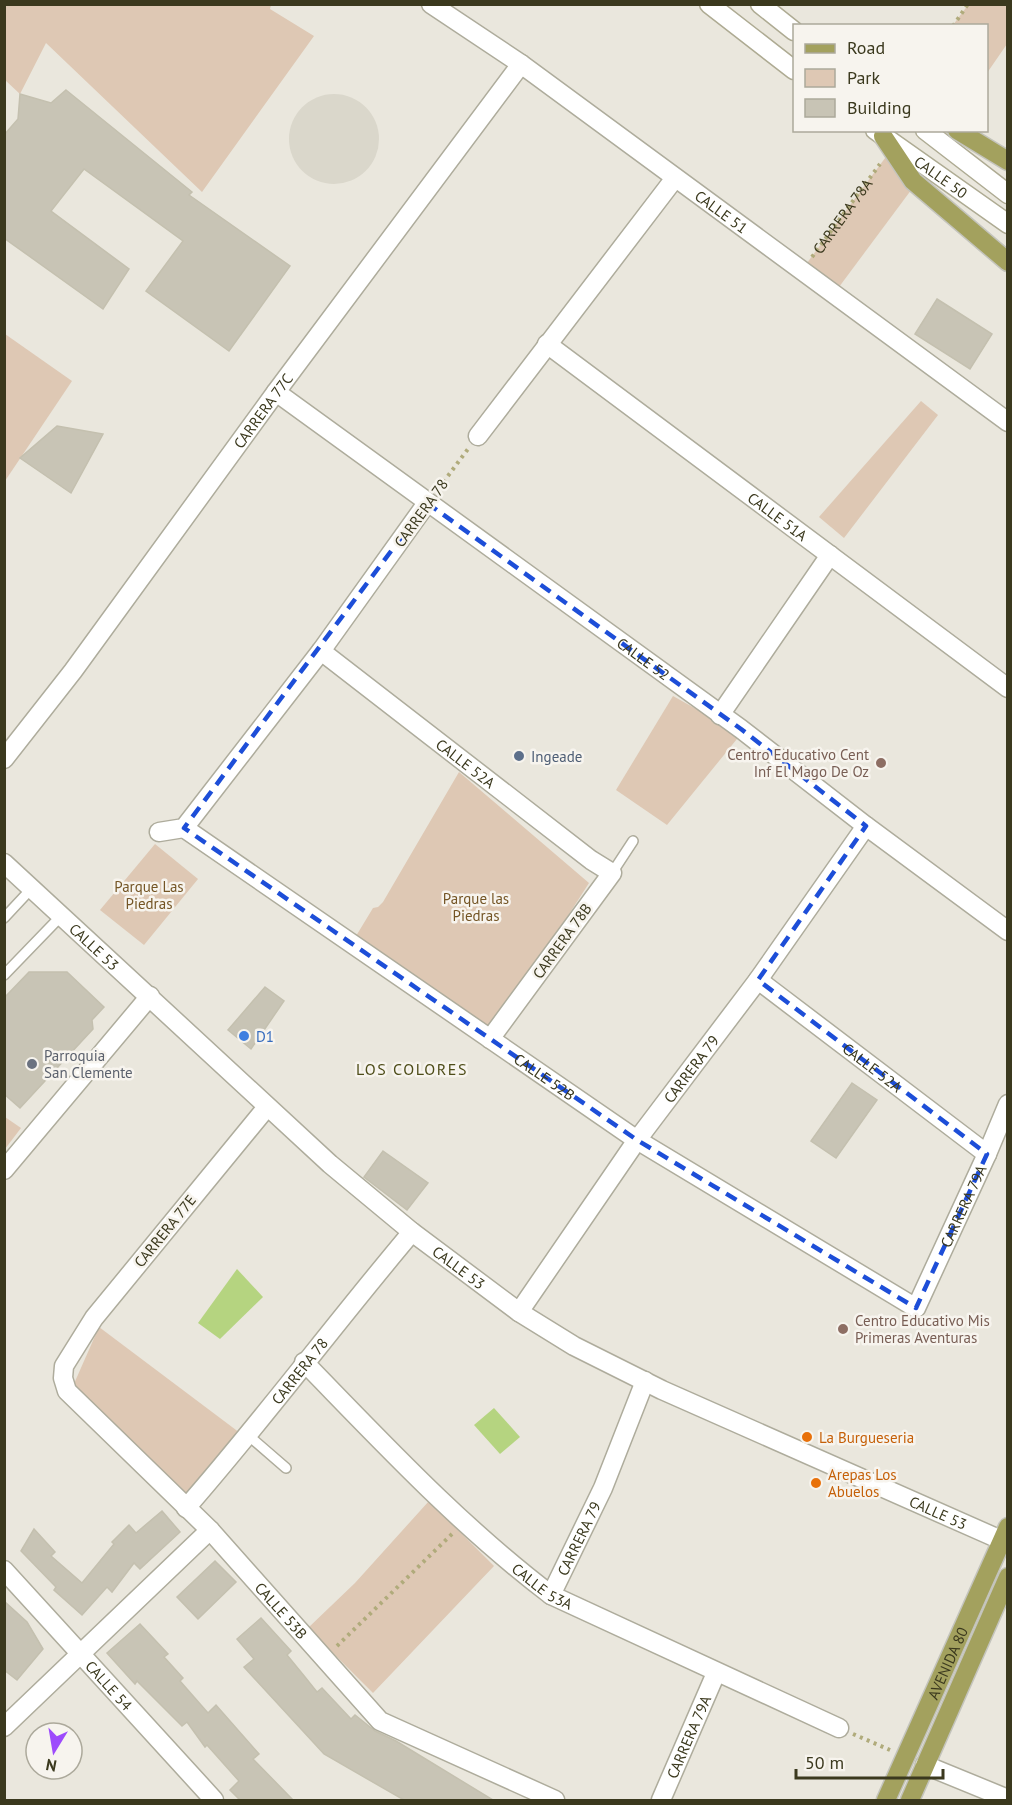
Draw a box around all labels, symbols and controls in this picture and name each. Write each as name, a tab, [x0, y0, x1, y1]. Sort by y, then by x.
legend	[793, 24, 988, 132]
text: Road	[847, 36, 885, 59]
text: Park	[847, 66, 880, 89]
text: Building	[847, 96, 911, 119]
street label: CALLE 50	[911, 151, 971, 202]
street label: CARRERA 78A	[808, 174, 876, 257]
street label: CALLE 51	[691, 186, 752, 237]
street label: CARRERA 77C	[229, 369, 296, 452]
street label: CARRERA 78	[390, 475, 452, 551]
street label: CALLE 51A	[744, 488, 812, 545]
street label: CALLE 52	[613, 633, 674, 684]
street label: CALLE 52A	[432, 734, 499, 792]
place label: Centro Educativo Cent Inf El Mago De Oz	[727, 745, 869, 781]
place label: Ingeade	[531, 747, 582, 766]
marker: Ingeade	[512, 749, 526, 763]
marker: Centro Educativo Cent Inf El Mago De Oz	[874, 756, 888, 770]
park label: Parque Las Piedras	[114, 877, 184, 913]
park label: Parque las Piedras	[443, 889, 509, 925]
street label: CARRERA 78B	[528, 900, 596, 982]
street label: CALLE 53	[66, 919, 123, 974]
place label: D1	[256, 1027, 274, 1046]
marker: D1	[237, 1029, 251, 1043]
street label: CARRERA 79	[659, 1031, 723, 1106]
street label: CALLE 52A	[839, 1038, 906, 1096]
place label: Parroquia San Clemente	[44, 1046, 133, 1082]
street label: CALLE 52B	[511, 1049, 579, 1104]
marker: Parroquia San Clemente	[25, 1057, 39, 1071]
district label: LOS COLORES	[356, 1059, 468, 1079]
street label: CARRERA 79A	[936, 1162, 990, 1250]
street label: CARRERA 77E	[130, 1191, 200, 1271]
street label: CALLE 53	[429, 1241, 489, 1293]
place label: Centro Educativo Mis Primeras Aventuras	[855, 1311, 990, 1347]
marker: Centro Educativo Mis Primeras Aventuras	[836, 1322, 850, 1336]
street label: CARRERA 78	[267, 1334, 332, 1408]
place label: La Burgueseria	[819, 1428, 914, 1447]
marker: La Burgueseria	[800, 1430, 814, 1444]
place label: Arepas Los Abuelos	[828, 1465, 897, 1501]
marker: Arepas Los Abuelos	[809, 1476, 823, 1490]
street label: CALLE 53	[907, 1491, 970, 1533]
street label: CARRERA 79	[553, 1498, 605, 1578]
street label: CALLE 53A	[508, 1559, 576, 1613]
street label: CALLE 53B	[251, 1578, 312, 1643]
street label: AVENIDA 80	[923, 1624, 972, 1702]
street label: CALLE 54	[82, 1656, 137, 1714]
street label: CARRERA 79A	[662, 1692, 715, 1781]
north arrow	[24, 1721, 84, 1781]
scale bar	[796, 1742, 943, 1780]
text: 50 m	[805, 1751, 844, 1774]
text: N	[44, 1755, 58, 1777]

